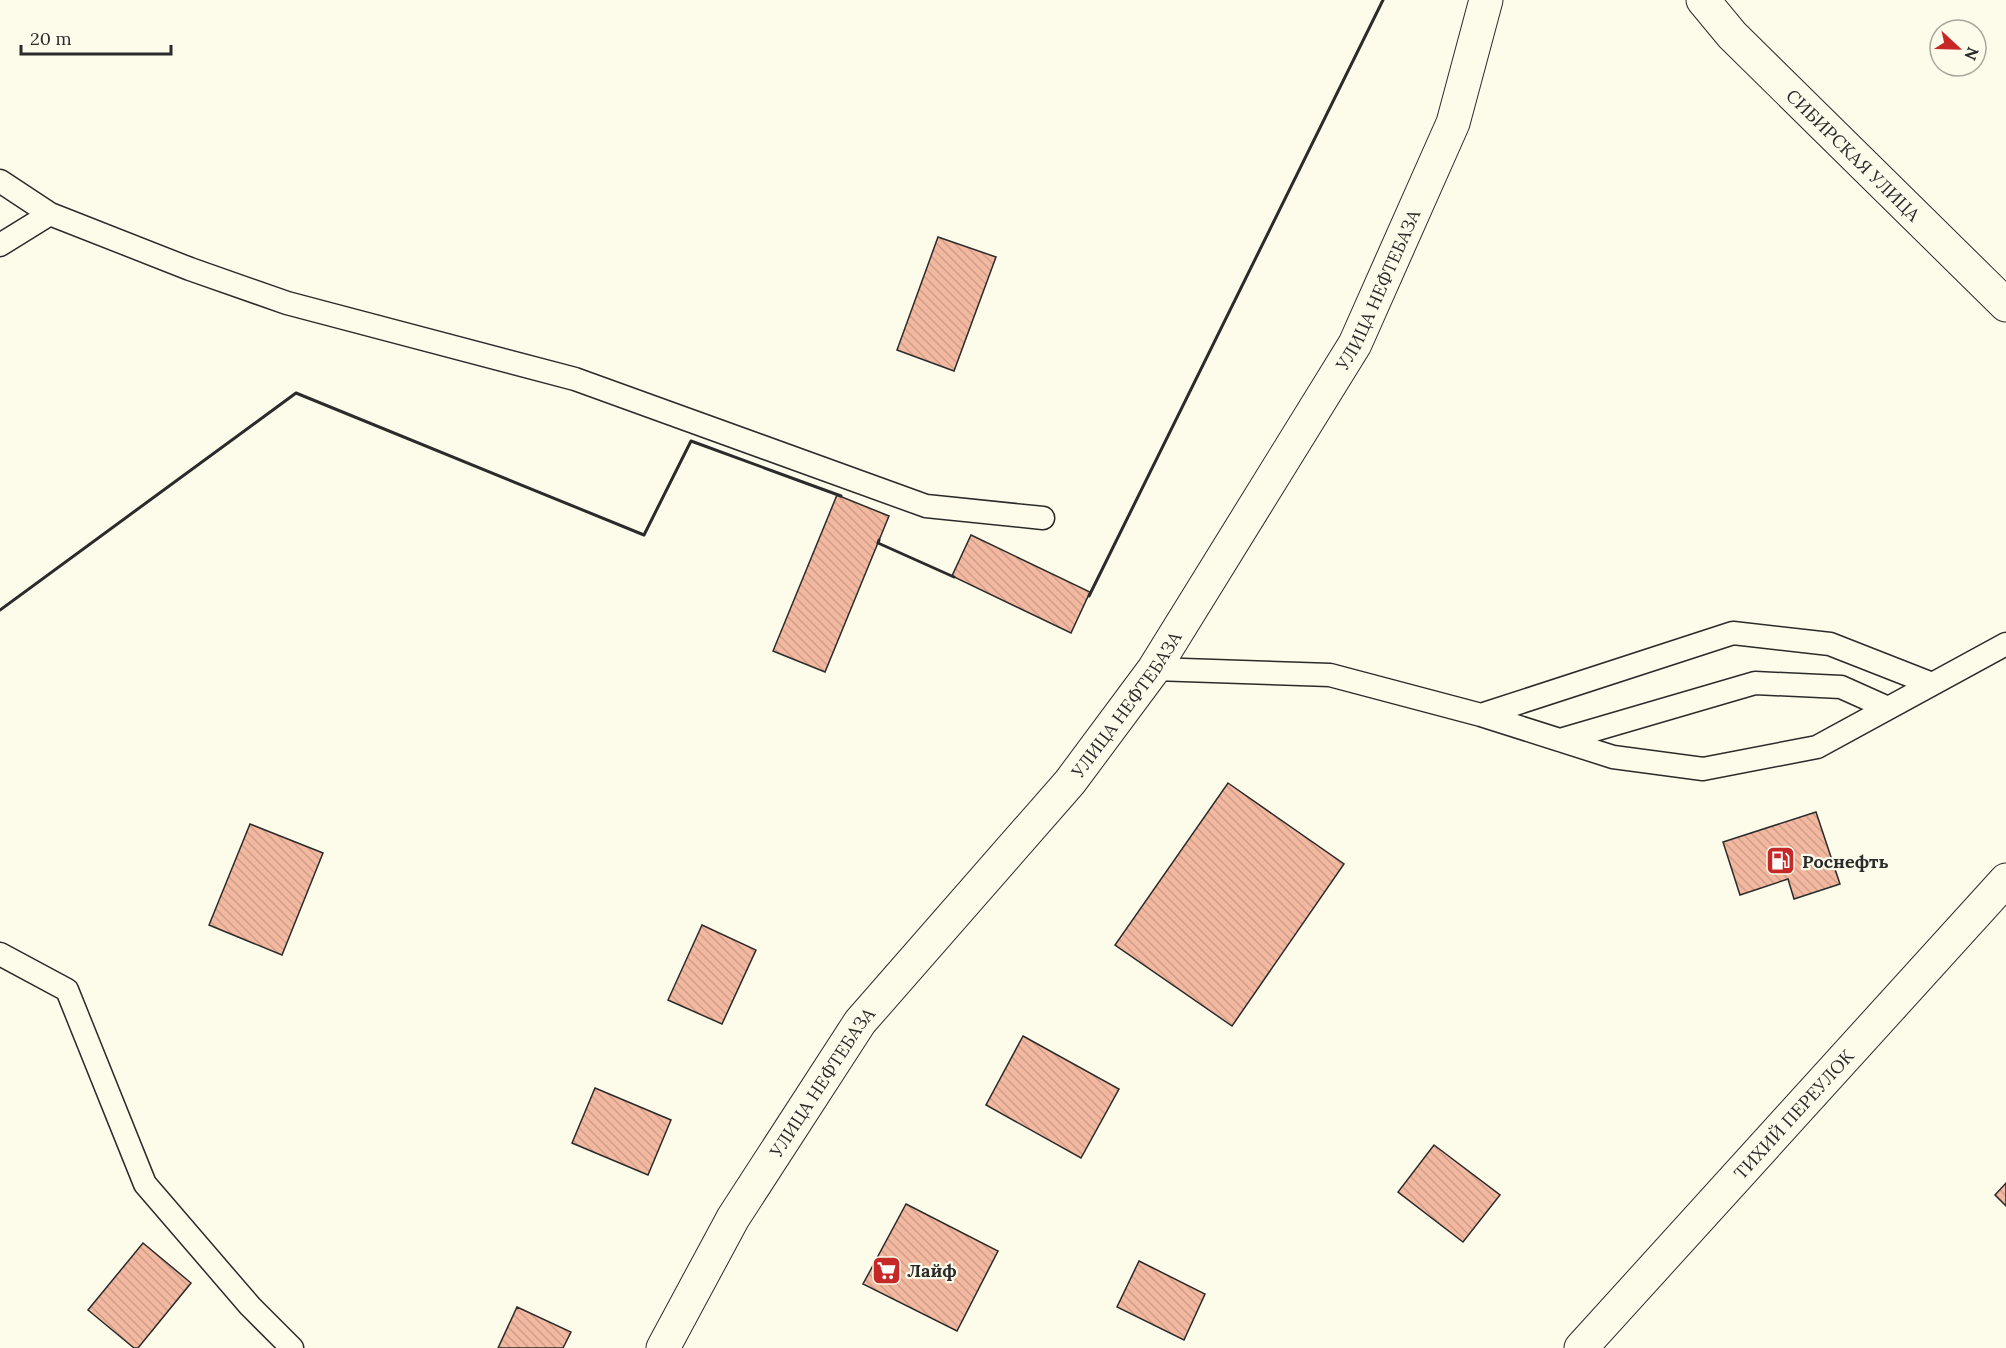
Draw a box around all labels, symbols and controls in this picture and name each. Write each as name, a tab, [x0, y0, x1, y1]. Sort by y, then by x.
scale bar	[21, 18, 171, 56]
north arrow	[1928, 18, 1988, 78]
text: 20 m	[30, 27, 72, 50]
text: N	[1960, 44, 1983, 63]
street label: СИБИРСКАЯ УЛИЦА	[1782, 84, 1926, 226]
street label: УЛИЦА НЕФТЕБАЗА	[1330, 205, 1425, 375]
street label: УЛИЦА НЕФТЕБАЗА	[1065, 626, 1186, 783]
fuel station icon: Роснефть	[1765, 845, 1797, 877]
place label: Роснефть	[1802, 850, 1889, 873]
street label: УЛИЦА НЕФТЕБАЗА	[764, 1002, 880, 1162]
street label: ТИХИЙ ПЕРЕУЛОК	[1729, 1044, 1859, 1184]
supermarket icon: Лайф	[870, 1254, 902, 1286]
place label: Лайф	[907, 1259, 957, 1282]

